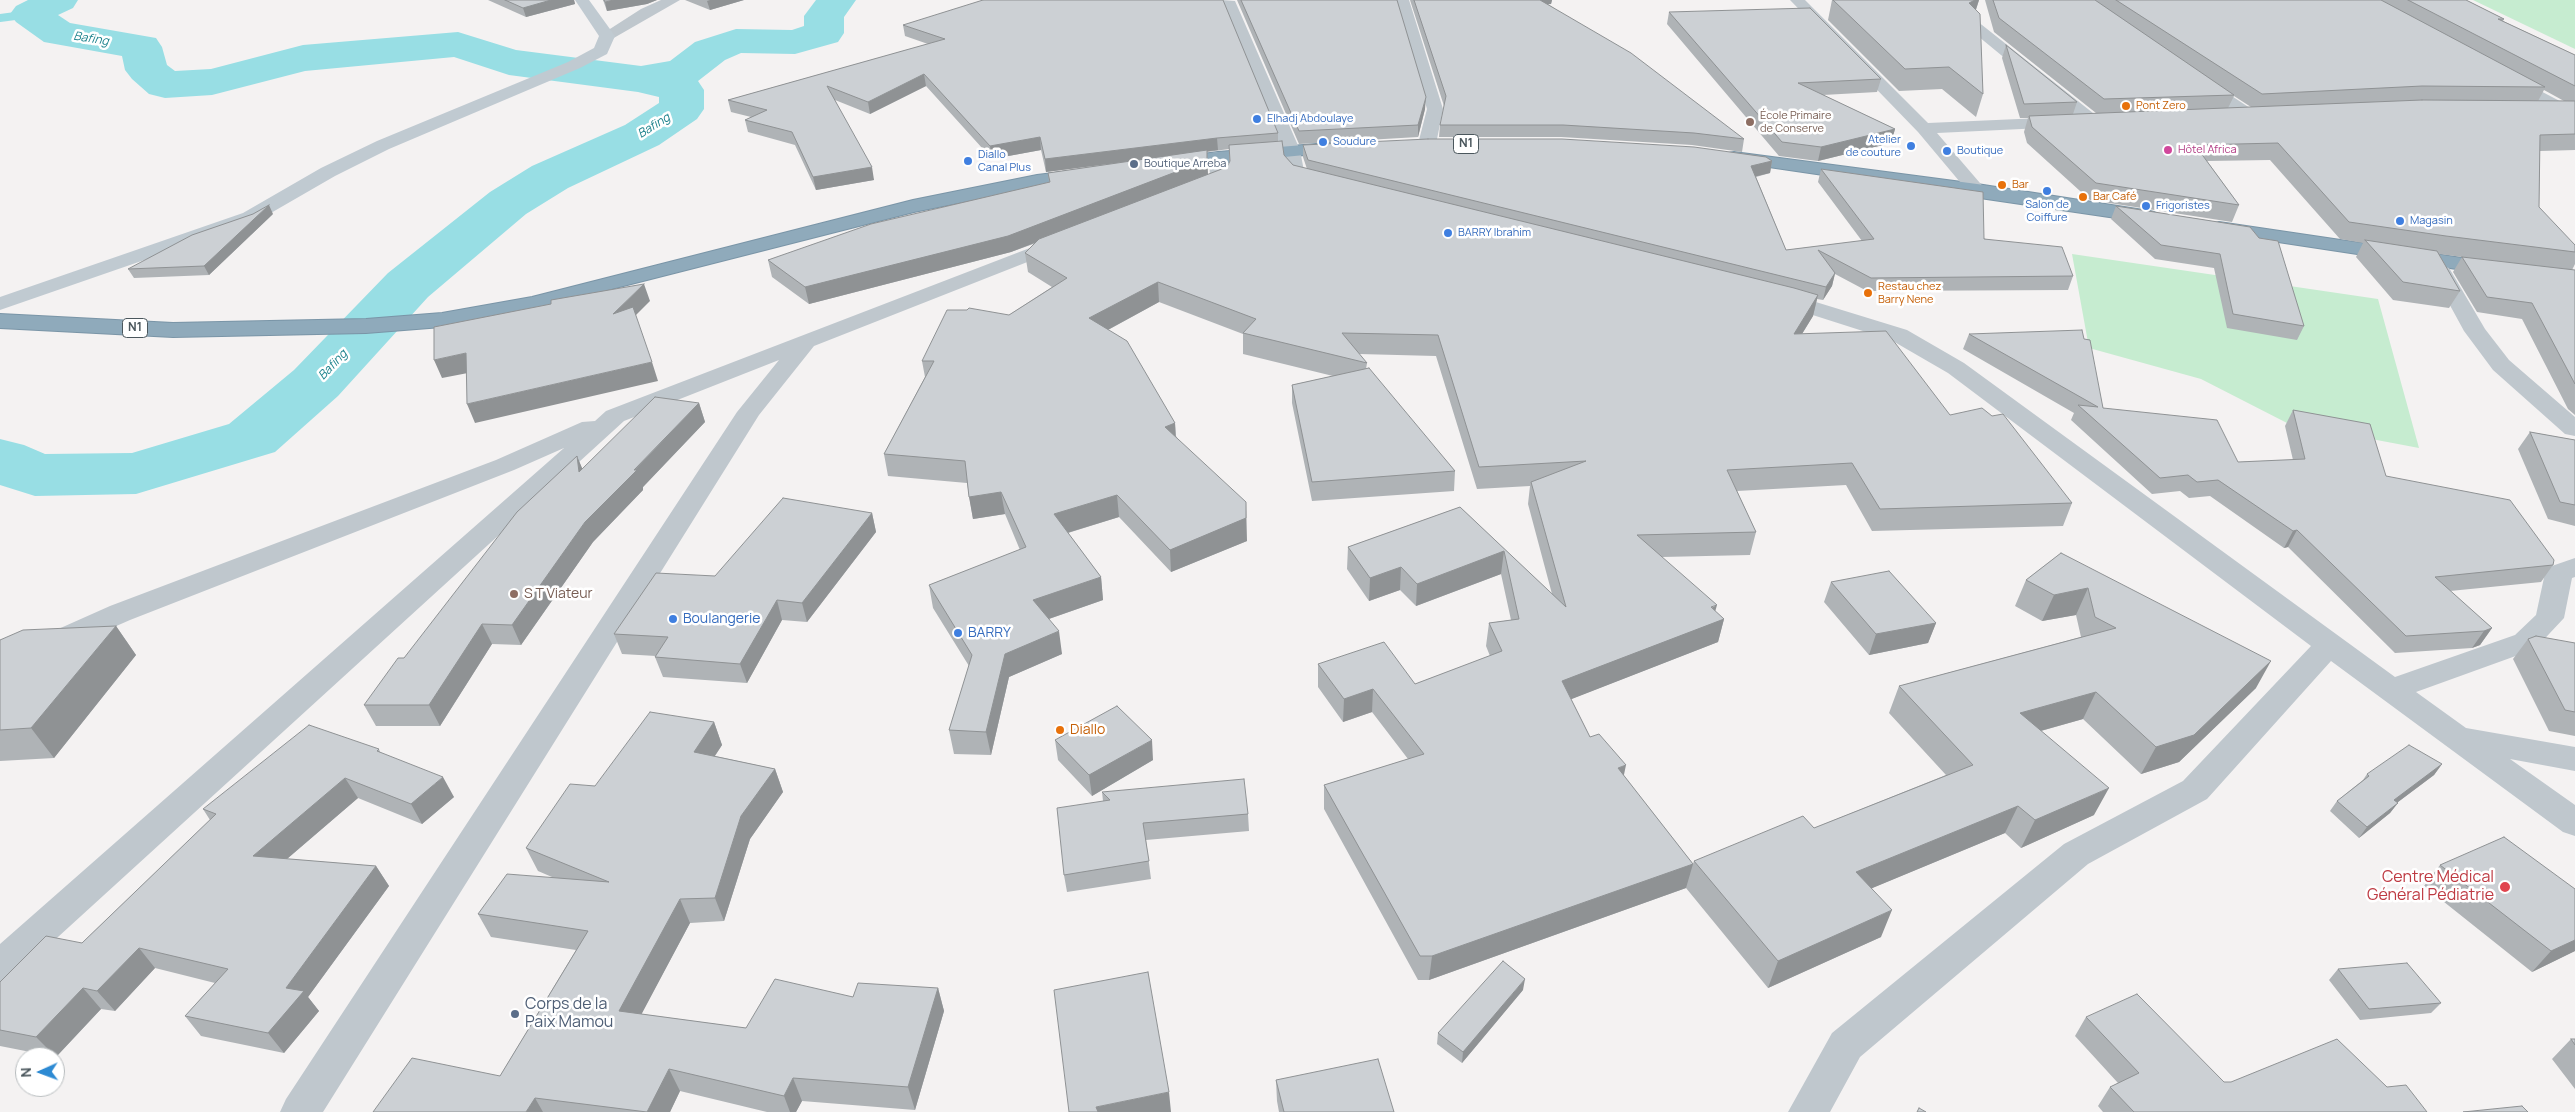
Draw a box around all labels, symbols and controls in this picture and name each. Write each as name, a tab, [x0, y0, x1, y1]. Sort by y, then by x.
water label: Bafing	[72, 29, 110, 49]
place label: Pont Zero	[2136, 99, 2186, 113]
marker: Pont Zero	[2120, 100, 2132, 112]
place label: École Primaire de Conserve	[1760, 109, 1831, 135]
water label: Bafing	[635, 110, 673, 142]
place label: Elhadj Abdoulaye	[1267, 112, 1353, 126]
marker: Elhadj Abdoulaye	[1251, 113, 1263, 125]
marker: École Primaire de Conserve	[1744, 116, 1756, 128]
place label: Atelier de couture	[1846, 133, 1901, 159]
road number: N1	[1454, 134, 1478, 154]
place label: Soudure	[1333, 135, 1376, 149]
marker: Soudure	[1317, 136, 1329, 148]
marker: Atelier de couture	[1905, 140, 1917, 152]
place label: Hôtel Africa	[2178, 143, 2237, 157]
place label: Boutique	[1957, 144, 2003, 158]
marker: Hôtel Africa	[2162, 144, 2174, 156]
marker: Boutique	[1941, 145, 1953, 157]
place label: Diallo Canal Plus	[978, 148, 1031, 174]
marker: Diallo Canal Plus	[962, 155, 974, 167]
place label: Boutique Arreba	[1144, 157, 1226, 171]
marker: Boutique Arreba	[1128, 158, 1140, 170]
place label: Bar	[2012, 178, 2029, 192]
marker: Bar	[1996, 179, 2008, 191]
marker: Salon de Coiffure	[2041, 185, 2053, 197]
place label: Bar Café	[2093, 190, 2136, 204]
marker: Bar Café	[2077, 191, 2089, 203]
place label: Salon de Coiffure	[2025, 198, 2069, 224]
place label: Frigoristes	[2156, 199, 2210, 213]
marker: Frigoristes	[2140, 200, 2152, 212]
place label: Magasin	[2410, 214, 2453, 228]
marker: Magasin	[2394, 215, 2406, 227]
place label: BARRY Ibrahim	[1458, 226, 1531, 240]
marker: BARRY Ibrahim	[1442, 227, 1454, 239]
place label: Restau chez Barry Nene	[1878, 280, 1941, 306]
marker: Restau chez Barry Nene	[1862, 287, 1874, 299]
road number: N1	[122, 318, 148, 338]
water label: Bafing	[316, 347, 350, 383]
place label: S T Viateur	[524, 586, 593, 602]
marker: S T Viateur	[508, 588, 520, 600]
place label: Boulangerie	[683, 611, 761, 627]
marker: Boulangerie	[667, 613, 679, 625]
place label: BARRY	[968, 625, 1011, 641]
marker: BARRY	[952, 627, 964, 639]
place label: Diallo	[1070, 722, 1105, 738]
marker: Diallo	[1054, 724, 1066, 736]
place label: Centre Médical Général Pédiatrie	[2367, 868, 2494, 906]
marker: Centre Médical Général Pédiatrie	[2498, 880, 2512, 894]
place label: Corps de la Paix Mamou	[525, 995, 613, 1033]
marker: Corps de la Paix Mamou	[509, 1008, 521, 1020]
north arrow	[15, 1047, 65, 1097]
text: N	[16, 1067, 35, 1078]

